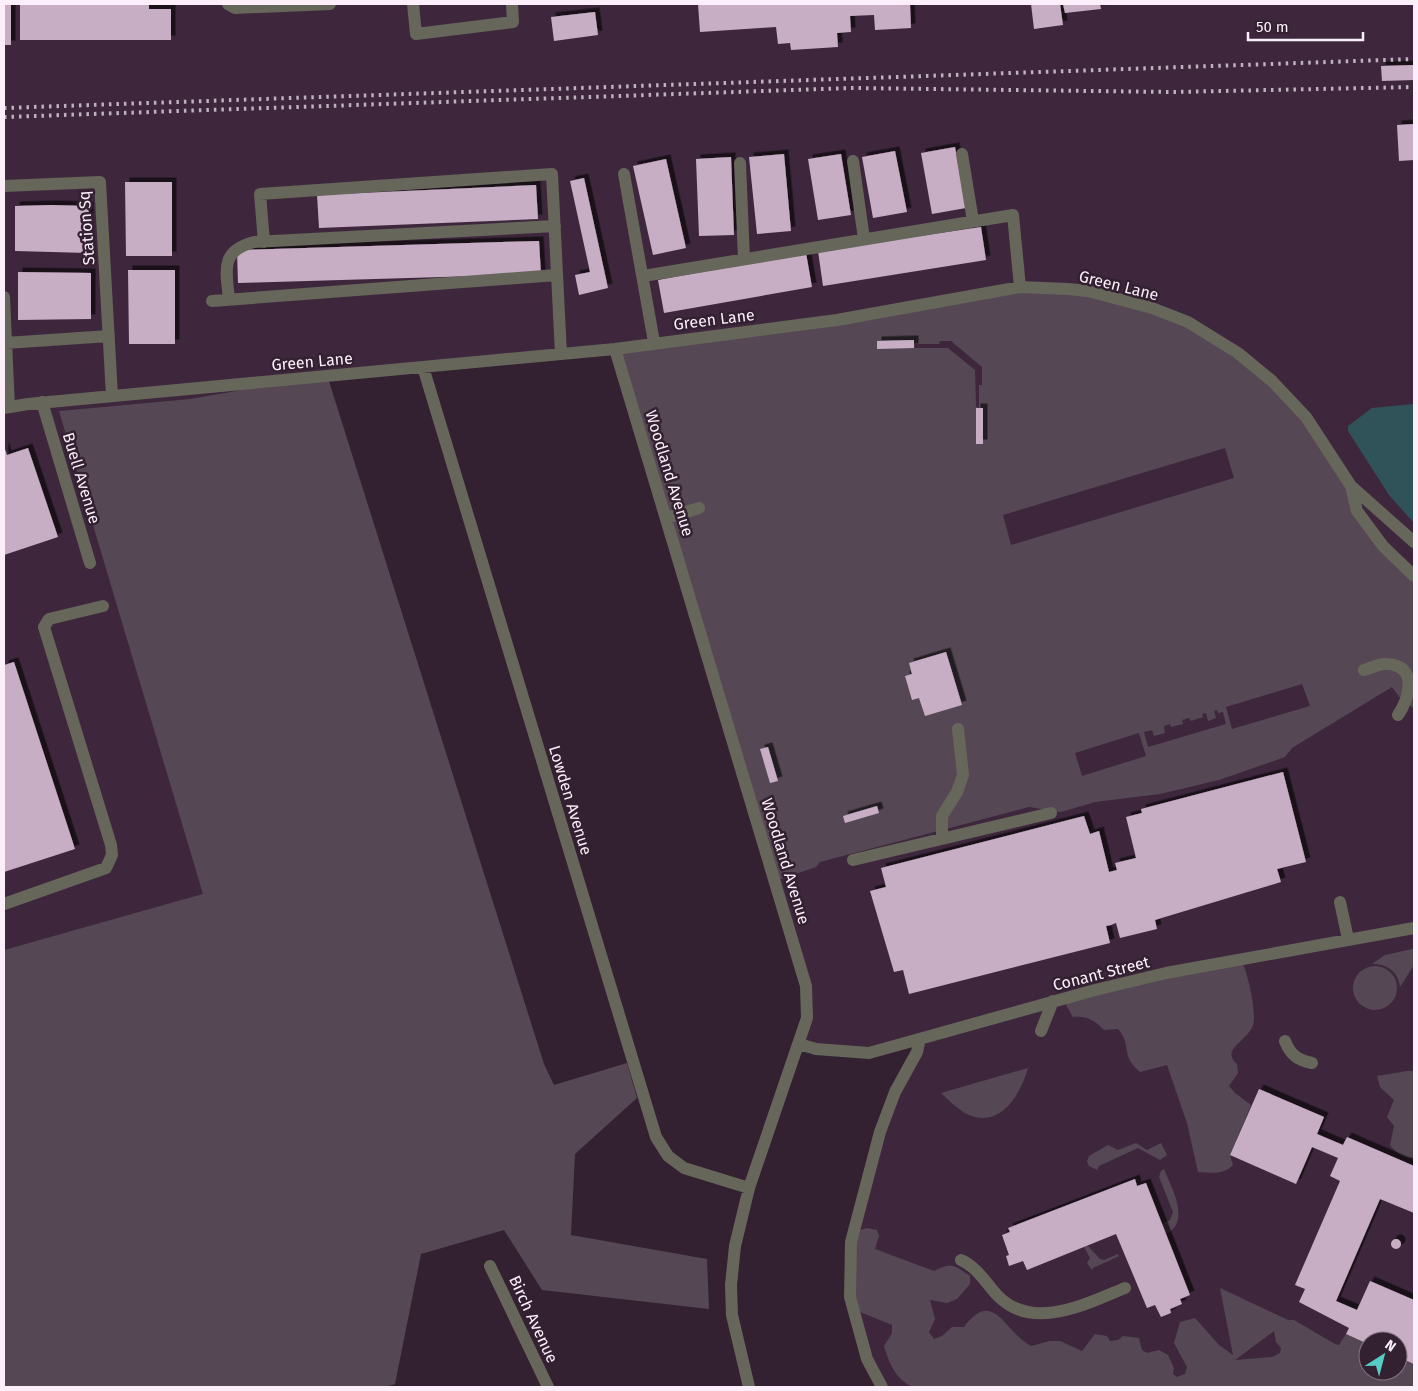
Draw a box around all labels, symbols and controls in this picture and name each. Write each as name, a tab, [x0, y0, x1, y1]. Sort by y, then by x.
scale bar	[1248, 10, 1363, 42]
text: 50 m	[1256, 18, 1289, 36]
street label: Station Sq	[74, 190, 99, 266]
street label: Green Lane	[1077, 266, 1161, 305]
street label: Green Lane	[672, 305, 756, 334]
street label: Green Lane	[271, 348, 353, 375]
street label: Woodland Avenue	[641, 408, 698, 539]
street label: Buell Avenue	[59, 430, 104, 526]
street label: Lowden Avenue	[545, 743, 596, 857]
street label: Woodland Avenue	[757, 796, 814, 927]
street label: Conant Street	[1051, 952, 1152, 995]
street label: Birch Avenue	[505, 1272, 562, 1366]
north arrow	[1358, 1331, 1408, 1381]
text: N	[1382, 1336, 1399, 1355]

